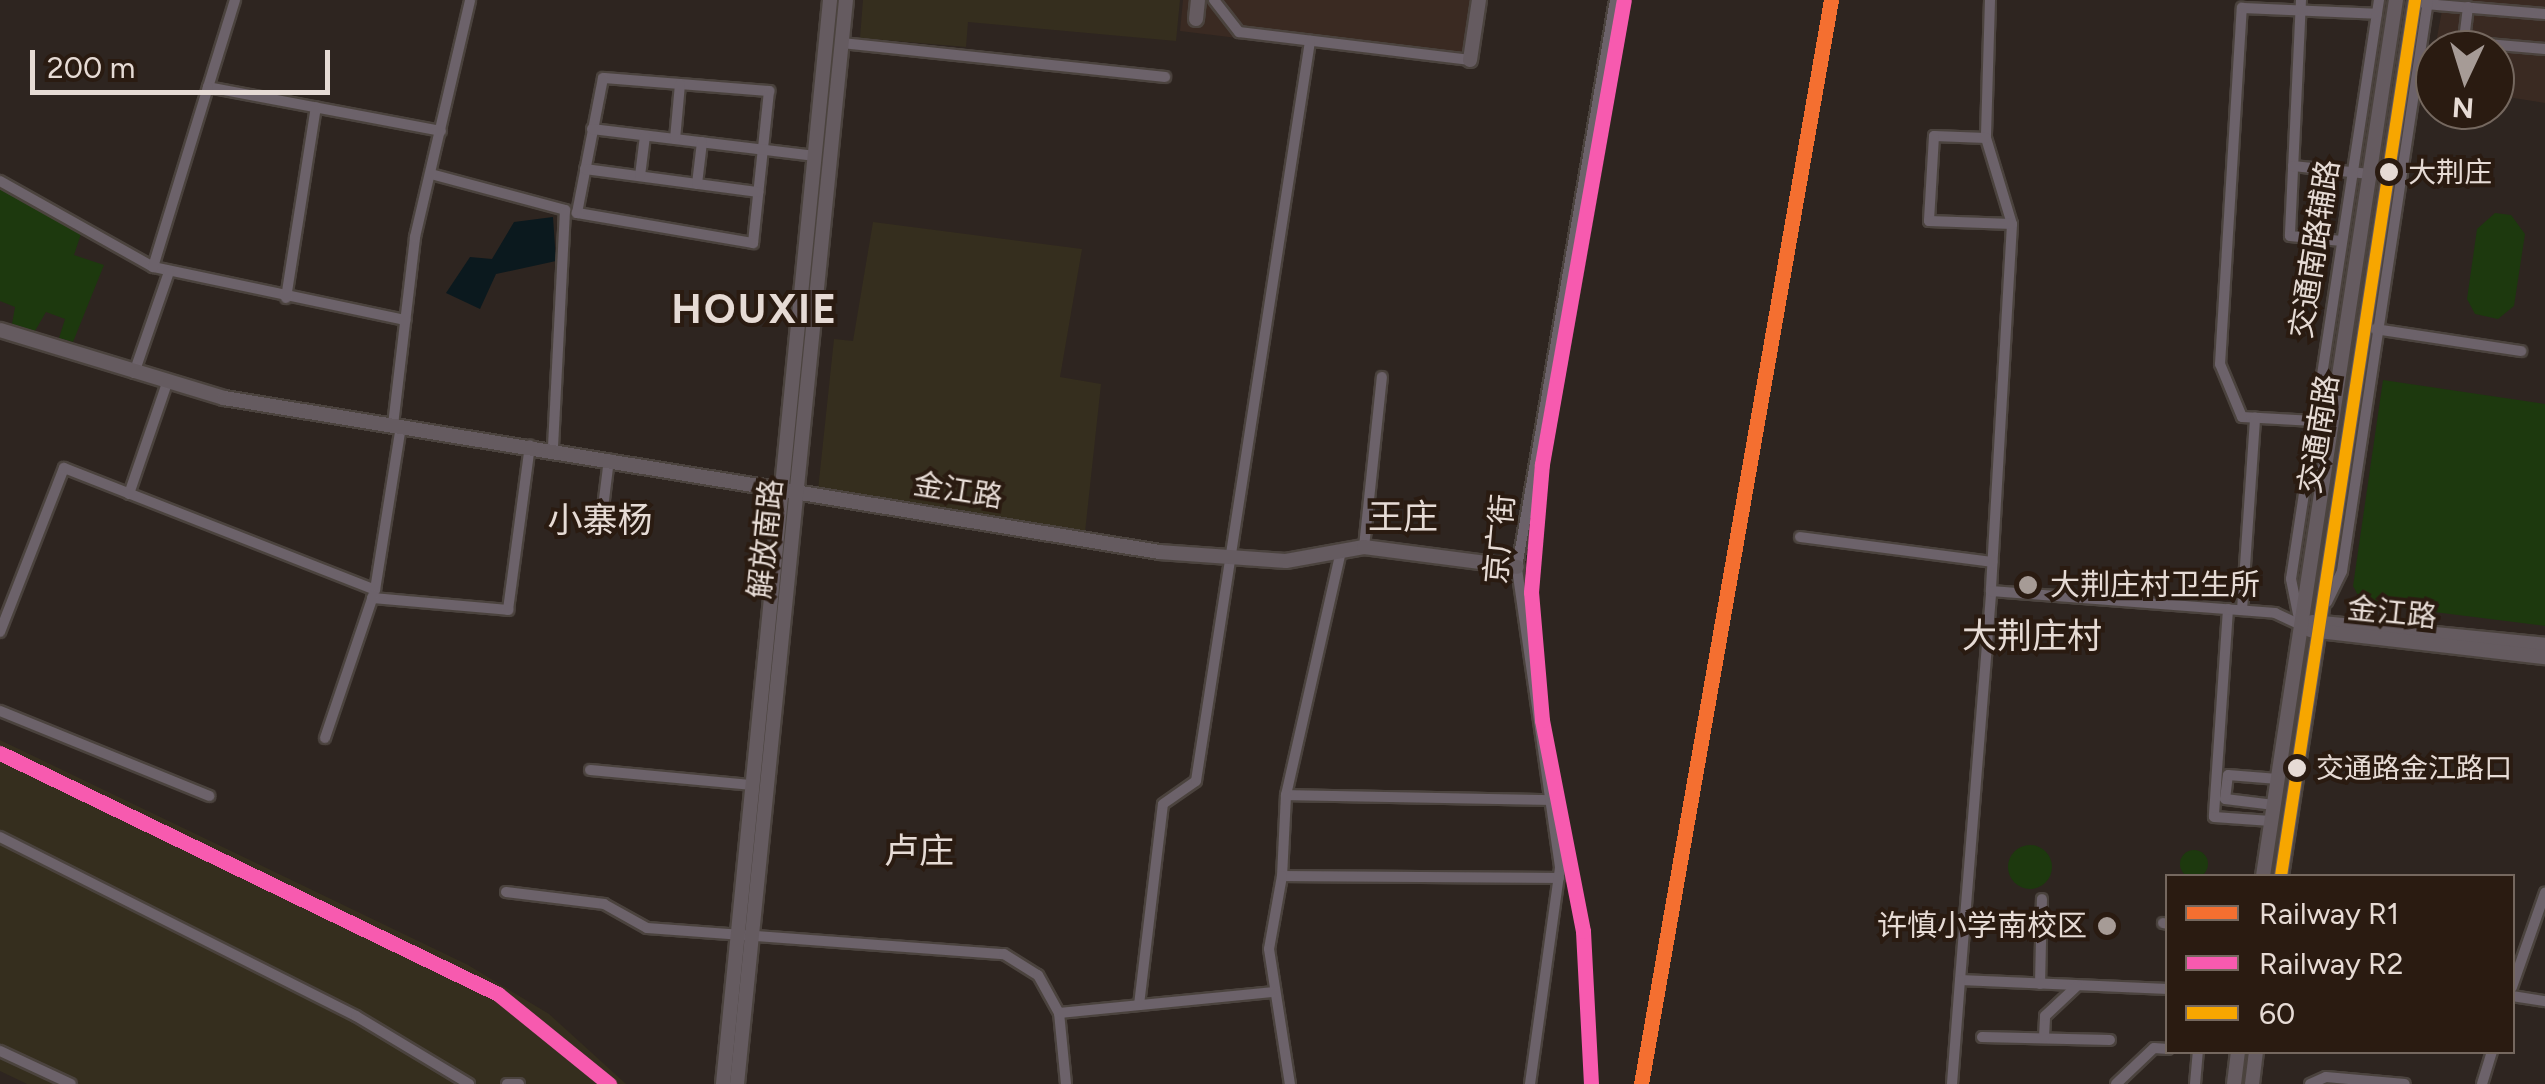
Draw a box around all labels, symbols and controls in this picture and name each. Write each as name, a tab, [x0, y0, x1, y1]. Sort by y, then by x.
scale bar	[35, 30, 335, 92]
north arrow	[2415, 30, 2515, 130]
text: 200 m	[47, 49, 135, 86]
text: N	[2451, 90, 2475, 126]
place label: 大荆庄	[2408, 155, 2492, 189]
street label: 交通南路辅路	[2283, 157, 2347, 341]
marker: 大荆庄	[2379, 162, 2399, 182]
district label: HOUXIE	[672, 285, 838, 333]
street label: 交通南路	[2292, 372, 2346, 496]
street label: 金江路	[911, 466, 1005, 516]
street label: 解放南路	[742, 477, 790, 601]
street label: 京广街	[1478, 493, 1522, 585]
district label: 王庄	[1368, 496, 1438, 538]
district label: 小寨杨	[548, 499, 652, 541]
place label: 大荆庄村卫生所	[2050, 567, 2260, 603]
marker: 大荆庄村卫生所	[2015, 572, 2041, 598]
street label: 金江路	[2345, 590, 2439, 636]
district label: 大荆庄村	[1962, 615, 2102, 657]
place label: 交通路金江路口	[2316, 751, 2512, 785]
marker: 交通路金江路口	[2287, 758, 2307, 778]
district label: 卢庄	[884, 830, 954, 872]
legend	[2165, 874, 2515, 1054]
text: Railway R1	[2259, 895, 2399, 932]
place label: 许慎小学南校区	[1877, 908, 2087, 944]
marker: 许慎小学南校区	[2096, 915, 2118, 937]
text: Railway R2	[2259, 945, 2404, 982]
text: 60	[2259, 995, 2295, 1032]

